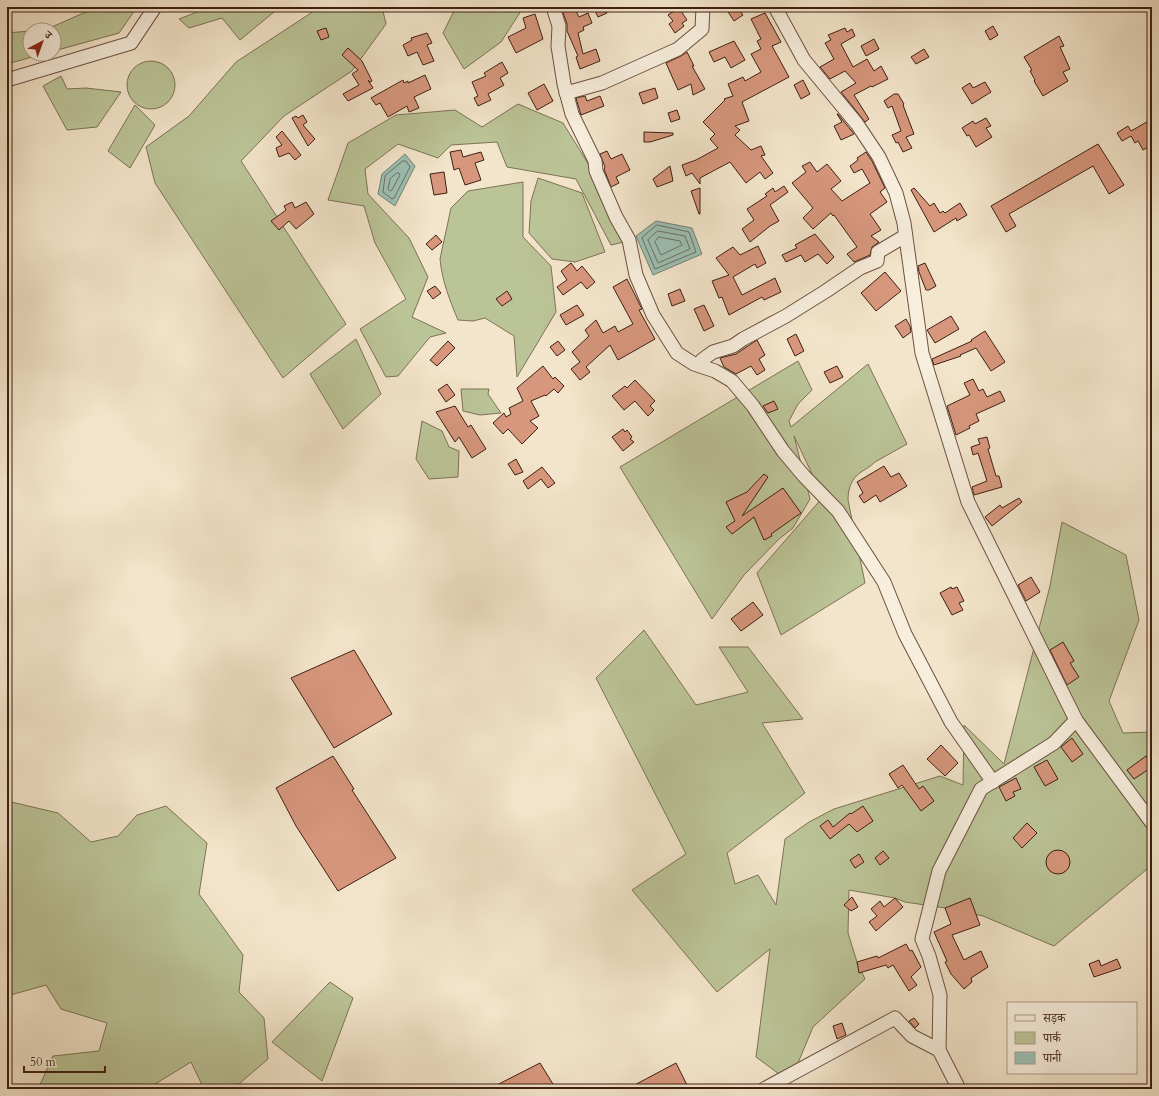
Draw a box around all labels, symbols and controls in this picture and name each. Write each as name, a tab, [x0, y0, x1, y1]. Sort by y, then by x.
north arrow	[22, 22, 62, 62]
text: उ	[40, 27, 56, 43]
legend	[1007, 1002, 1137, 1074]
text: सड़क	[1042, 1010, 1067, 1026]
text: पार्क	[1042, 1030, 1062, 1046]
scale bar	[24, 1048, 105, 1074]
text: पानी	[1042, 1050, 1062, 1066]
text: 50 m	[30, 1054, 57, 1070]

